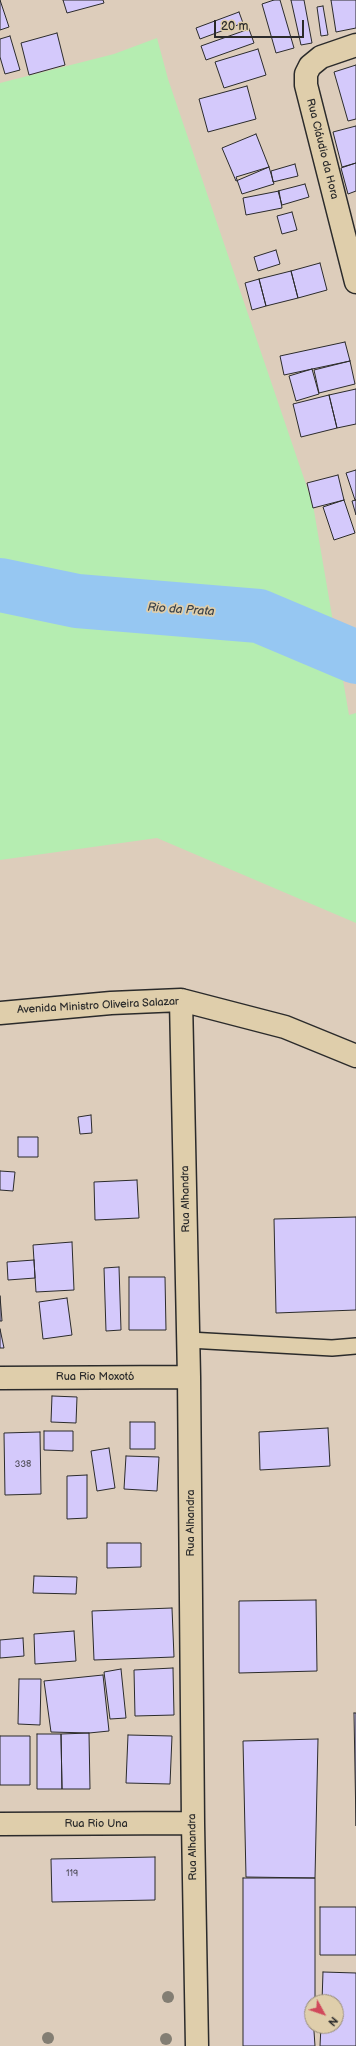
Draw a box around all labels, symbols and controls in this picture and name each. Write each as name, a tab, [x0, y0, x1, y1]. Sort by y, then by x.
scale bar	[216, 12, 306, 38]
text: 20 m	[221, 19, 248, 34]
street label: Rua Cláudio da Hora	[303, 97, 341, 201]
water label: Rio da Prata	[147, 600, 215, 620]
street label: Avenida Ministro Oliveira Salazar	[17, 995, 179, 1017]
street label: Rua Alhandra	[179, 1165, 193, 1233]
street label: Rua Rio Moxotó	[56, 1370, 134, 1384]
house number: 338	[15, 1460, 31, 1470]
street label: Rua Alhandra	[184, 1489, 198, 1557]
street label: Rua Alhandra	[186, 1813, 200, 1881]
street label: Rua Rio Una	[64, 1817, 128, 1831]
house number: 119	[66, 1869, 78, 1879]
north arrow	[304, 1994, 344, 2034]
text: N	[325, 2014, 340, 2029]

